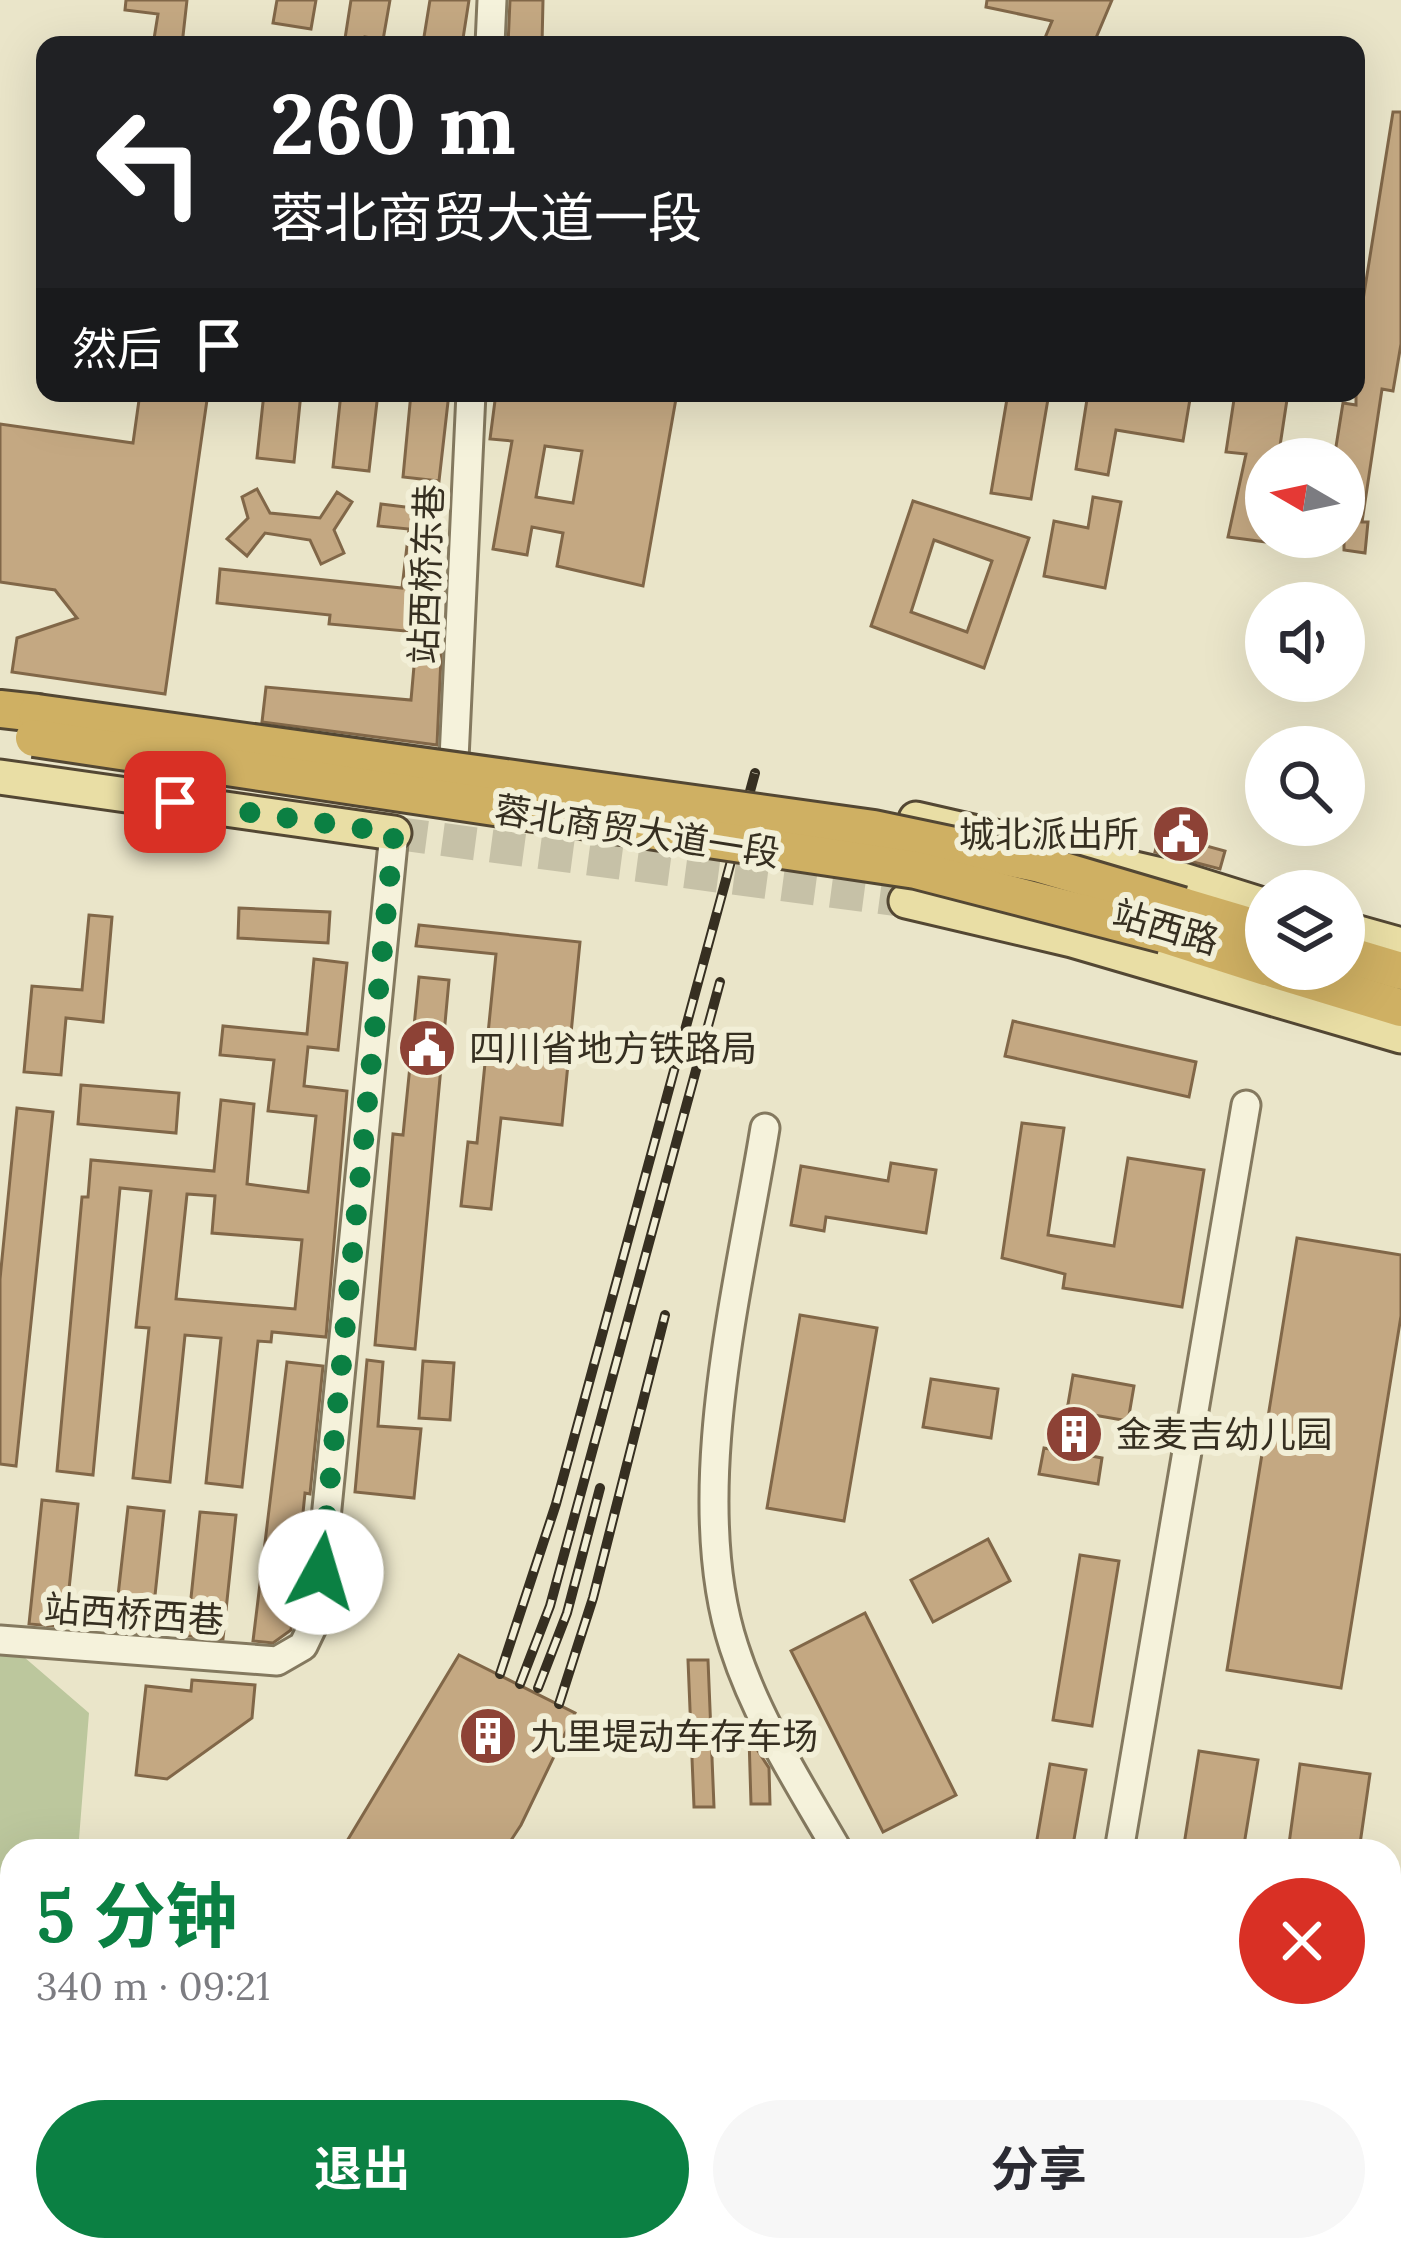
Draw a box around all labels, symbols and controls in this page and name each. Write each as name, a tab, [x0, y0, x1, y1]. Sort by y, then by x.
text: 260 m	[270, 69, 516, 177]
icon: left	[72, 84, 228, 240]
text: 蓉北商贸大道一段	[270, 183, 702, 252]
icon: arrive	[186, 312, 252, 378]
text: 然后	[72, 320, 162, 377]
north arrow	[1245, 438, 1365, 558]
map controls	[1245, 438, 1365, 990]
street label: 站西桥东巷	[400, 483, 452, 665]
button: sound	[1245, 582, 1365, 702]
button: search	[1245, 726, 1365, 846]
pin	[124, 751, 226, 853]
icon: arrive	[142, 769, 208, 835]
street label: 蓉北商贸大道一段	[491, 786, 783, 876]
public building icon: 城北派出所	[1150, 803, 1212, 865]
place label: 城北派出所	[959, 811, 1139, 857]
button: layers	[1245, 870, 1365, 990]
street label: 站西路	[1108, 890, 1224, 964]
public building icon: 四川省地方铁路局	[396, 1017, 458, 1079]
place label: 四川省地方铁路局	[469, 1025, 757, 1071]
building icon: 金麦吉幼儿园	[1043, 1403, 1105, 1465]
place label: 金麦吉幼儿园	[1116, 1411, 1332, 1457]
position arrow	[258, 1509, 384, 1635]
street label: 站西桥西巷	[43, 1585, 225, 1643]
building icon: 九里堤动车存车场	[457, 1705, 519, 1767]
place label: 九里堤动车存车场	[530, 1713, 818, 1759]
text: 5 分钟	[36, 1870, 238, 1962]
button: close	[1239, 1878, 1365, 2004]
text: 340 m · 09:21	[36, 1961, 270, 2011]
button: 退出	[36, 2100, 689, 2238]
button: 分享	[713, 2100, 1365, 2238]

